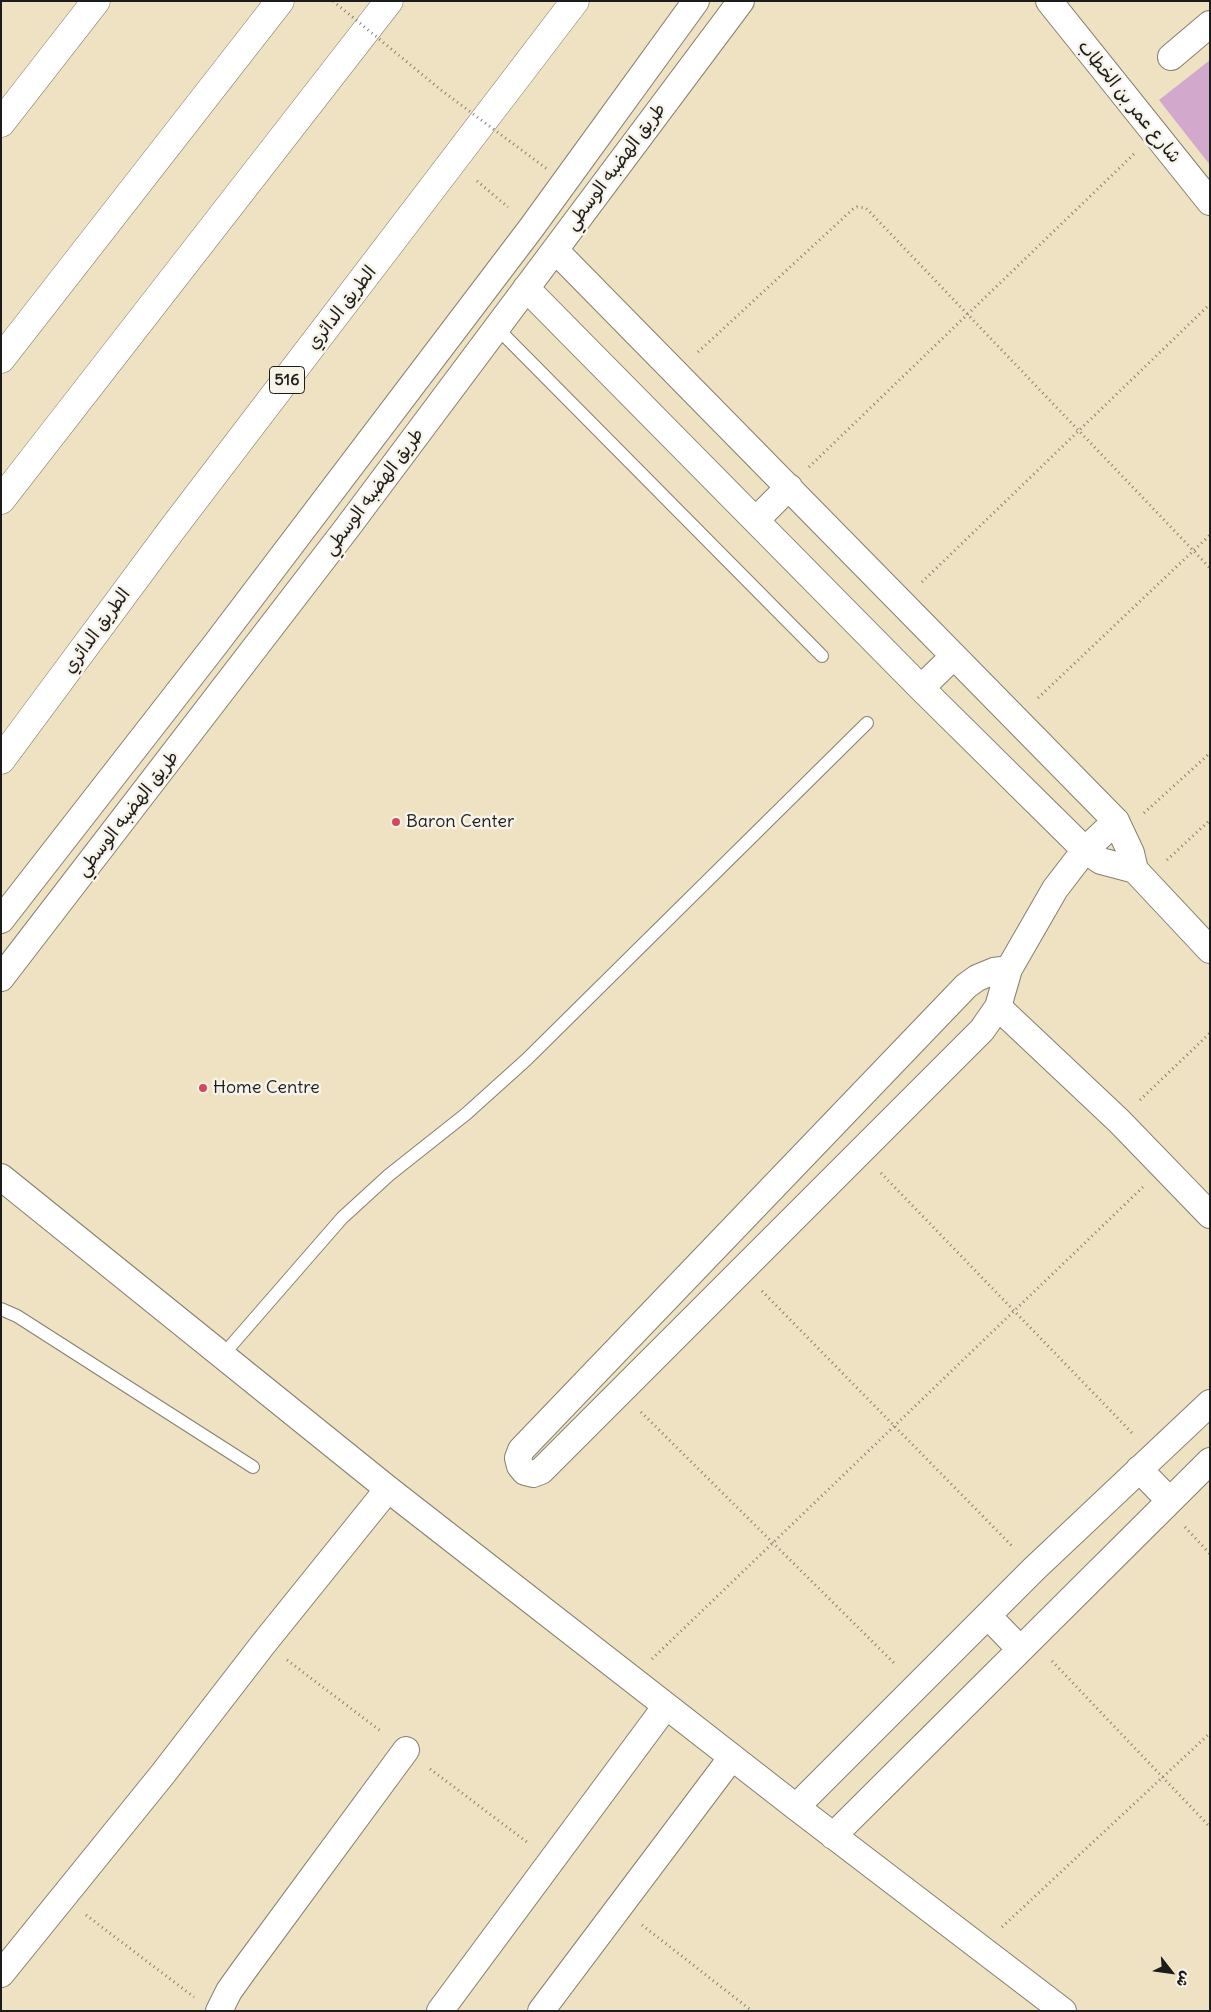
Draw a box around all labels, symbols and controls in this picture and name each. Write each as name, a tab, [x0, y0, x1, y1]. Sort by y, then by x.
street label: شارع عمر بن الخطاب	[1073, 36, 1185, 168]
street label: طريق الهضبه الوسطي	[561, 99, 671, 235]
street label: الطريق الدائري	[303, 262, 381, 354]
road number: 516	[270, 366, 304, 394]
street label: طريق الهضبه الوسطي	[319, 424, 429, 560]
street label: الطريق الدائري	[59, 584, 135, 678]
street label: طريق الهضبه الوسطي	[72, 747, 184, 881]
place label: Baron Center	[406, 811, 514, 833]
marker: Baron Center	[390, 816, 402, 828]
place label: Home Centre	[213, 1077, 320, 1099]
marker: Home Centre	[197, 1082, 209, 1094]
north arrow	[1146, 1947, 1196, 1997]
text: ش	[1172, 1968, 1196, 1991]

